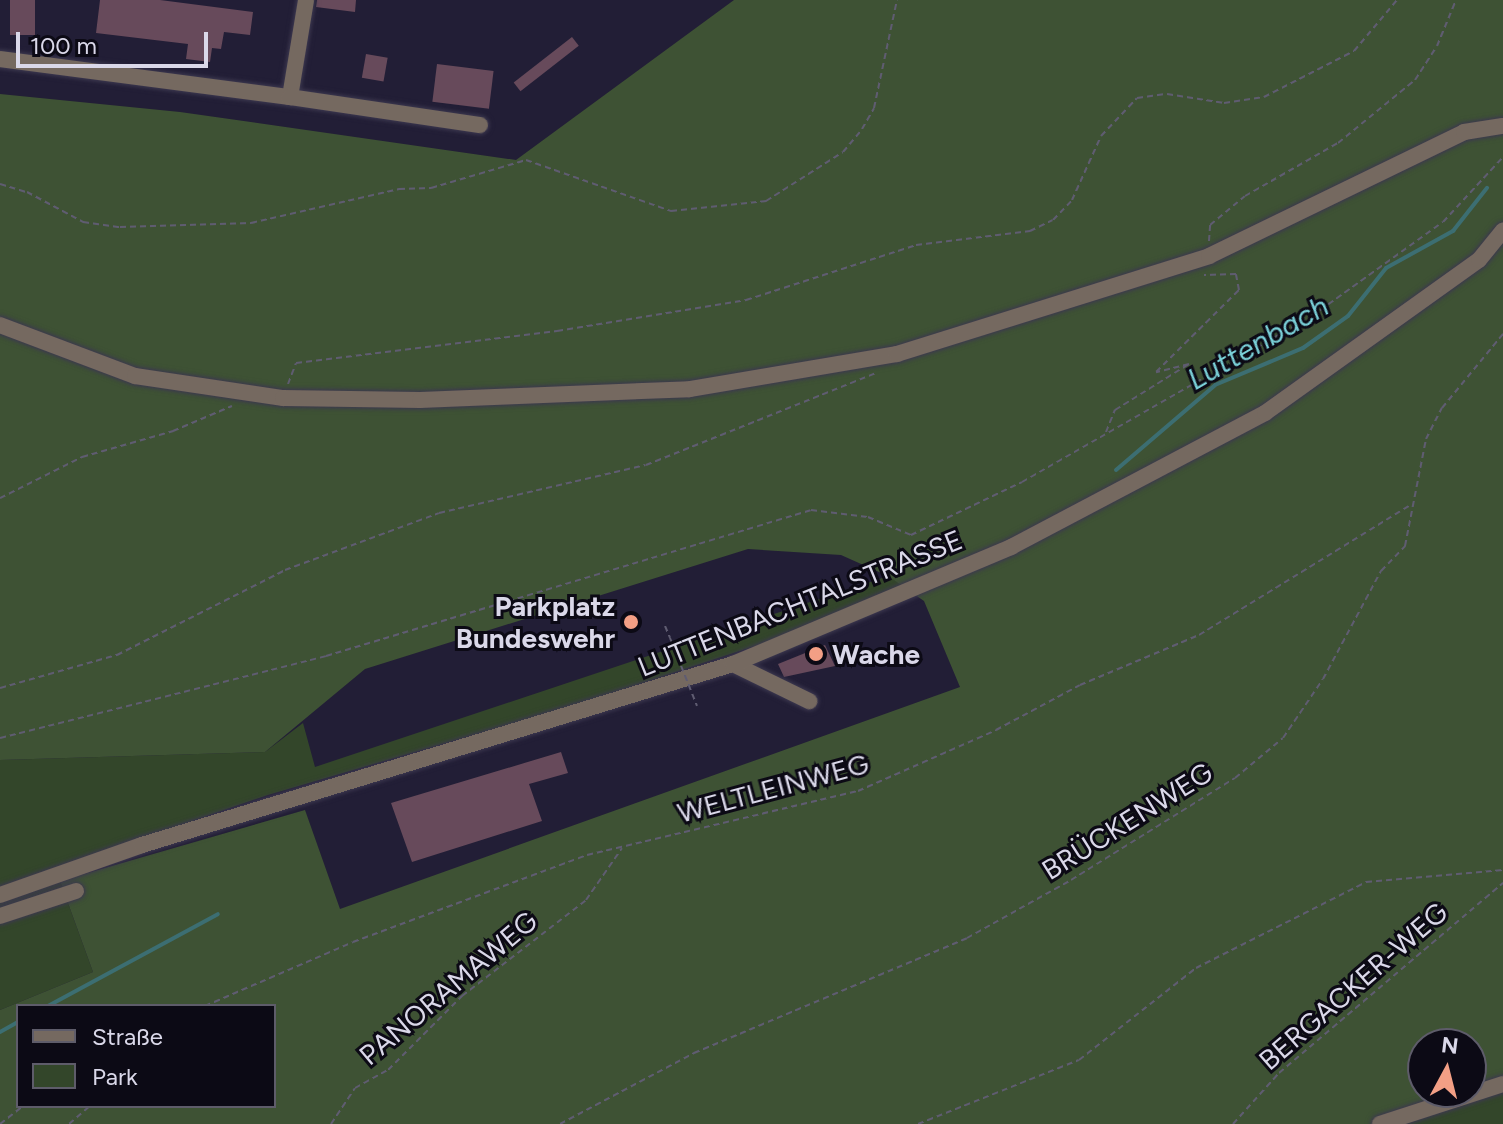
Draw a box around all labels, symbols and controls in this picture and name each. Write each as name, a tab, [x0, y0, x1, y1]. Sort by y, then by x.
scale bar	[20, 16, 212, 66]
text: 100 m	[30, 31, 97, 60]
water label: Luttenbach	[1181, 288, 1335, 398]
street label: LUTTENBACHTALSTRASSE	[633, 522, 967, 684]
place label: Parkplatz Bundeswehr	[456, 589, 615, 655]
marker: Parkplatz Bundeswehr	[622, 613, 640, 631]
place label: Wache	[832, 637, 920, 671]
marker: Wache	[807, 645, 825, 663]
street label: WELTLEINWEG	[674, 746, 872, 830]
street label: BRÜCKENWEG	[1036, 755, 1218, 887]
street label: BERGACKER-WEG	[1252, 895, 1454, 1077]
street label: PANORAMAWEG	[352, 904, 544, 1072]
legend	[16, 1004, 276, 1108]
text: Straße	[92, 1022, 163, 1051]
north arrow	[1407, 1028, 1487, 1108]
text: N	[1440, 1031, 1460, 1060]
text: Park	[92, 1062, 138, 1091]

